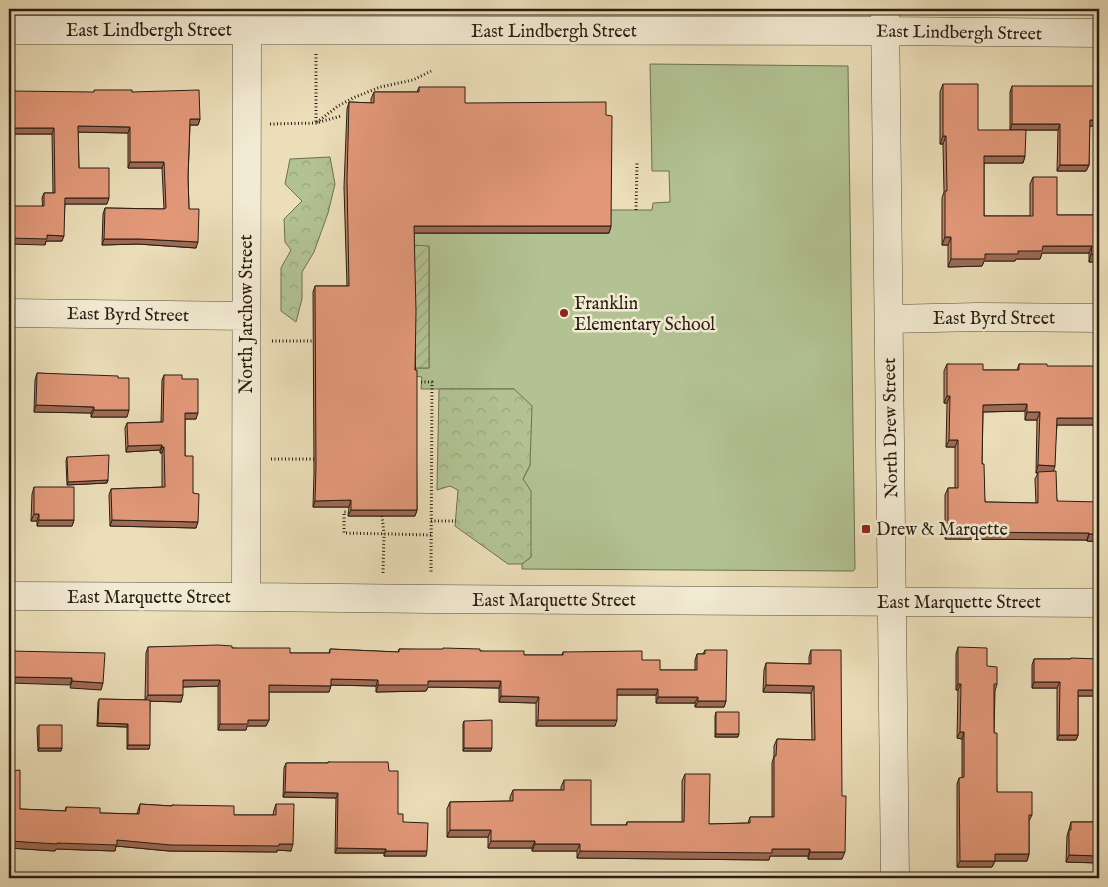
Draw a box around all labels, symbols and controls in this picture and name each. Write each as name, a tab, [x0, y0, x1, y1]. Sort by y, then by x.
street label: East Lindbergh Street	[66, 20, 232, 43]
street label: East Lindbergh Street	[471, 21, 637, 44]
street label: East Lindbergh Street	[876, 21, 1042, 46]
street label: North Jarchow Street	[236, 234, 259, 394]
place label: Franklin Elementary School	[574, 293, 715, 337]
street label: East Byrd Street	[67, 303, 189, 328]
marker: Franklin Elementary School	[558, 307, 570, 319]
street label: East Byrd Street	[933, 308, 1055, 331]
street label: North Drew Street	[879, 357, 904, 499]
place label: Drew & Marqette	[876, 519, 1008, 542]
marker: Drew & Marqette	[860, 523, 872, 535]
street label: East Marquette Street	[67, 587, 231, 610]
street label: East Marquette Street	[472, 590, 636, 613]
street label: East Marquette Street	[877, 592, 1041, 615]

